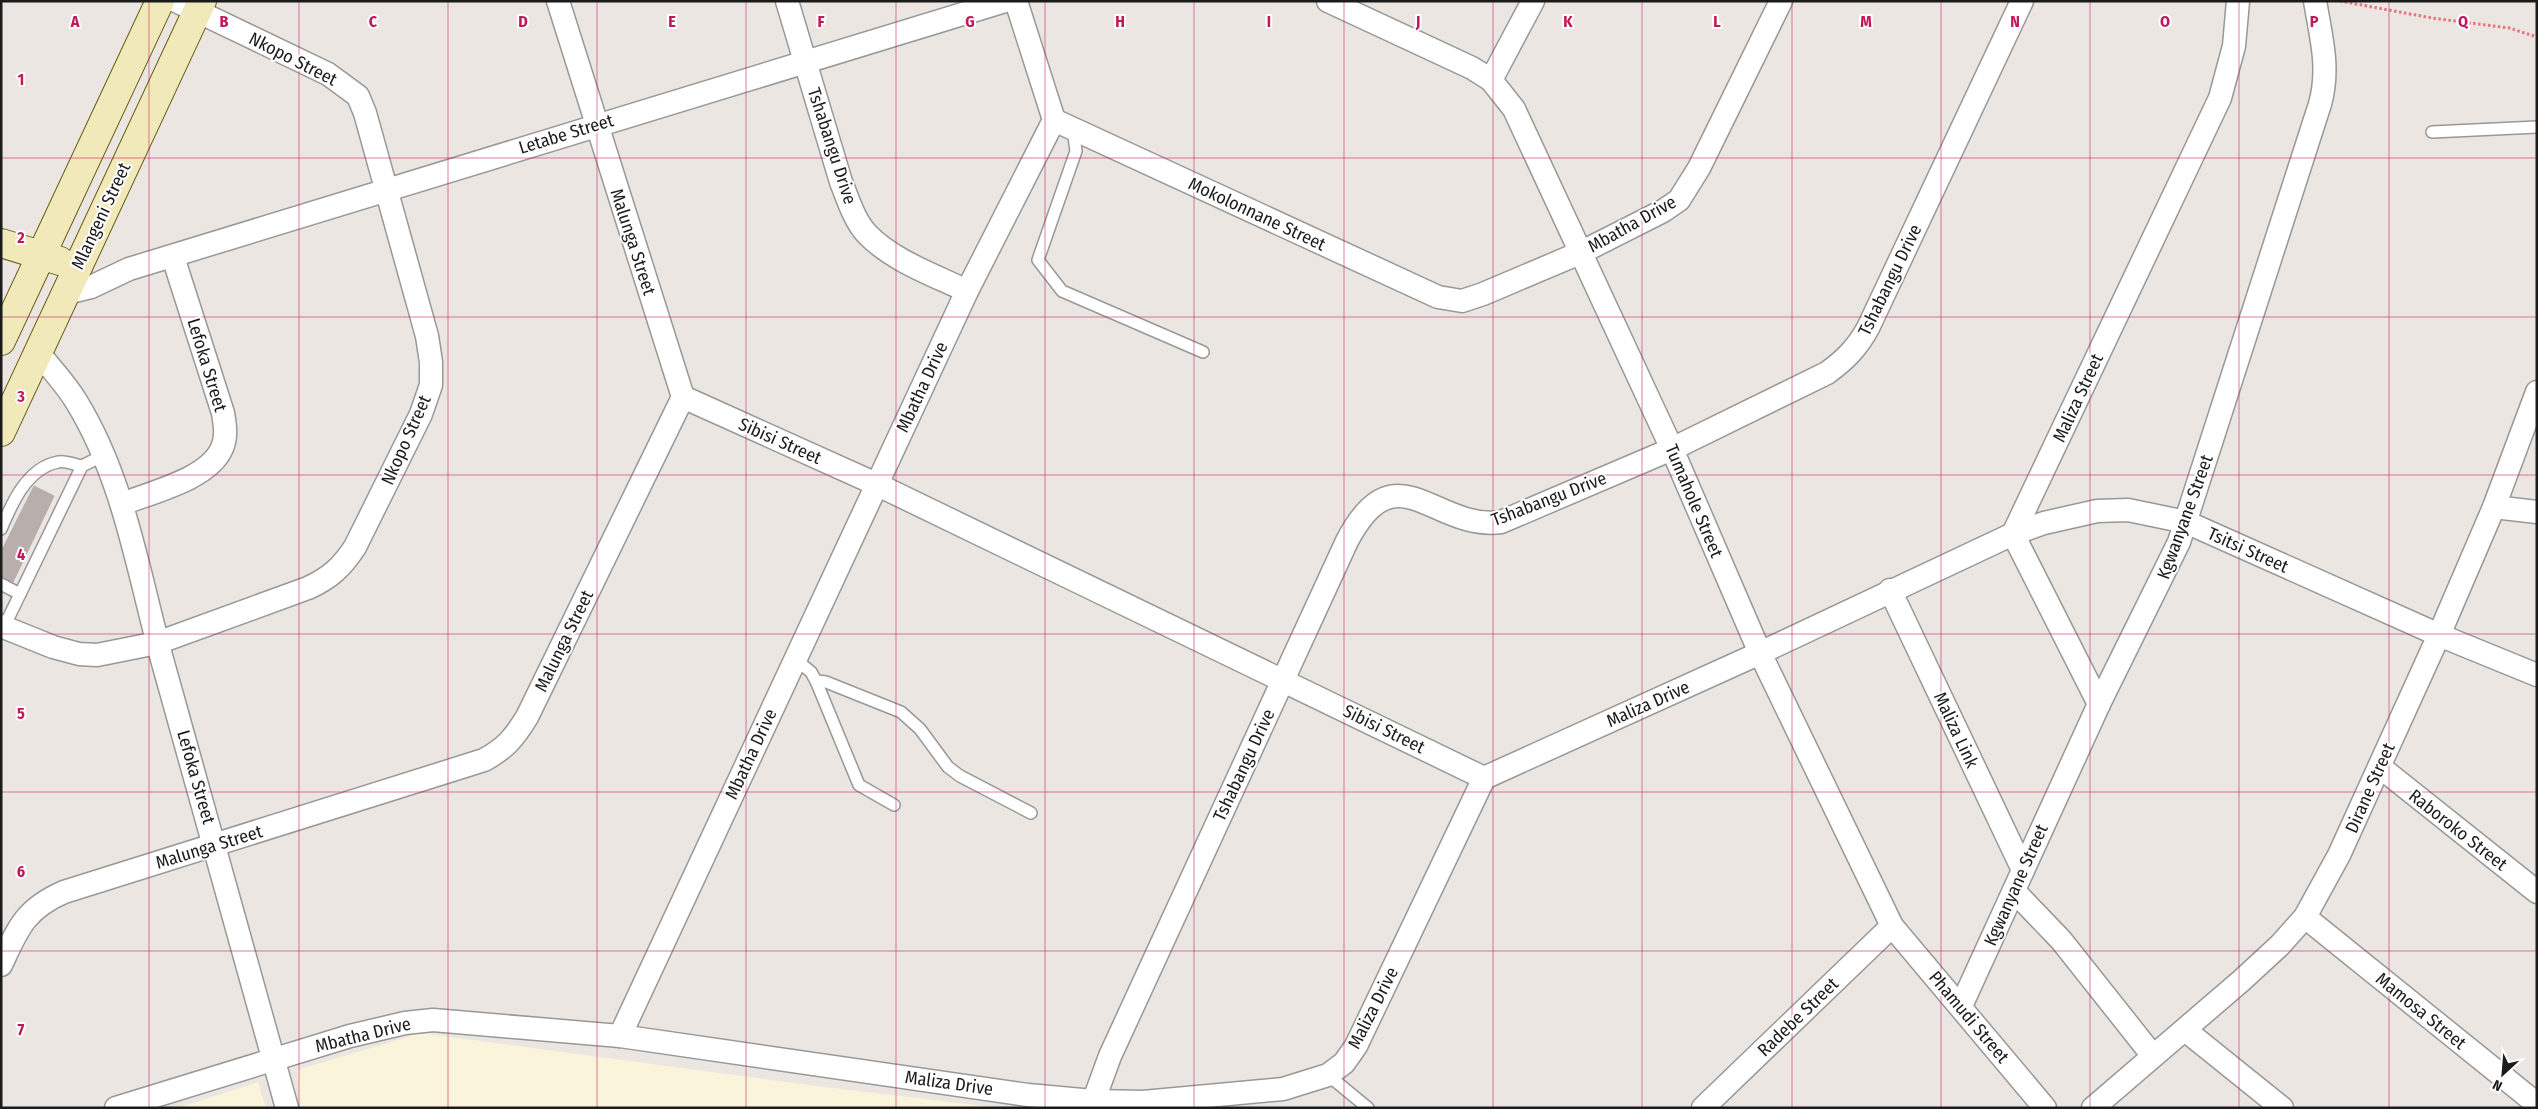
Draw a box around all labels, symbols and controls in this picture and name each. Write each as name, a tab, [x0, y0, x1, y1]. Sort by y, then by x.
text: A	[70, 12, 80, 31]
text: B	[220, 12, 229, 31]
text: C	[369, 12, 378, 31]
text: D	[518, 12, 528, 31]
text: E	[668, 12, 676, 31]
text: F	[817, 12, 825, 31]
text: G	[965, 12, 975, 31]
text: H	[1115, 12, 1125, 31]
text: I	[1267, 12, 1271, 31]
text: J	[1415, 12, 1420, 31]
text: K	[1563, 12, 1573, 31]
text: L	[1713, 12, 1721, 31]
text: M	[1860, 12, 1872, 31]
text: N	[2010, 12, 2020, 31]
text: O	[2160, 12, 2170, 31]
text: P	[2310, 12, 2319, 31]
text: Q	[2458, 12, 2469, 31]
street label: Nkopo Street	[245, 27, 341, 91]
text: 1	[18, 70, 24, 89]
street label: Tshabangu Drive	[803, 85, 861, 207]
street label: Letabe Street	[516, 109, 616, 159]
street label: Mlangeni Street	[67, 159, 135, 273]
street label: Mokolonnane Street	[1185, 173, 1329, 255]
street label: Malunga Street	[605, 186, 661, 298]
street label: Mbatha Drive	[1584, 191, 1680, 257]
street label: Tshabangu Drive	[1854, 221, 1926, 339]
text: 2	[16, 228, 25, 247]
street label: Lefoka Street	[182, 316, 232, 415]
street label: Mbatha Drive	[891, 338, 953, 436]
street label: Maliza Street	[2048, 350, 2108, 446]
text: 3	[16, 387, 25, 406]
street label: Nkopo Street	[376, 392, 436, 488]
street label: Sibisi Street	[735, 413, 825, 469]
street label: Tumahole Street	[1660, 441, 1728, 561]
street label: Kgwanyane Street	[2152, 452, 2218, 582]
street label: Tshabangu Drive	[1488, 467, 1610, 531]
street label: Tsitsi Street	[2204, 522, 2292, 578]
text: 4	[17, 545, 25, 564]
street label: Malunga Street	[530, 586, 598, 695]
street label: Maliza Drive	[1603, 676, 1693, 732]
street label: Maliza Link	[1929, 689, 1983, 772]
street label: Sibisi Street	[1339, 700, 1429, 758]
text: 5	[17, 704, 25, 723]
street label: Mbatha Drive	[720, 705, 782, 803]
street label: Tshabangu Drive	[1208, 705, 1280, 825]
street label: Lefoka Street	[172, 727, 220, 827]
street label: Dirane Street	[2340, 739, 2400, 837]
street label: Raboroko Street	[2404, 785, 2512, 875]
street label: Malunga Street	[153, 820, 265, 874]
street label: Kgwanyane Street	[1979, 821, 2053, 949]
text: 6	[17, 862, 25, 881]
street label: Maliza Drive	[1343, 963, 1403, 1053]
street label: Phamudi Street	[1924, 967, 2014, 1068]
street label: Mamosa Street	[2371, 968, 2471, 1054]
street label: Radebe Street	[1753, 973, 1843, 1061]
street label: Mbatha Drive	[313, 1013, 413, 1057]
text: 7	[18, 1020, 25, 1039]
north arrow	[2478, 1049, 2528, 1099]
street label: Maliza Drive	[904, 1066, 995, 1100]
text: N	[2490, 1076, 2505, 1095]

